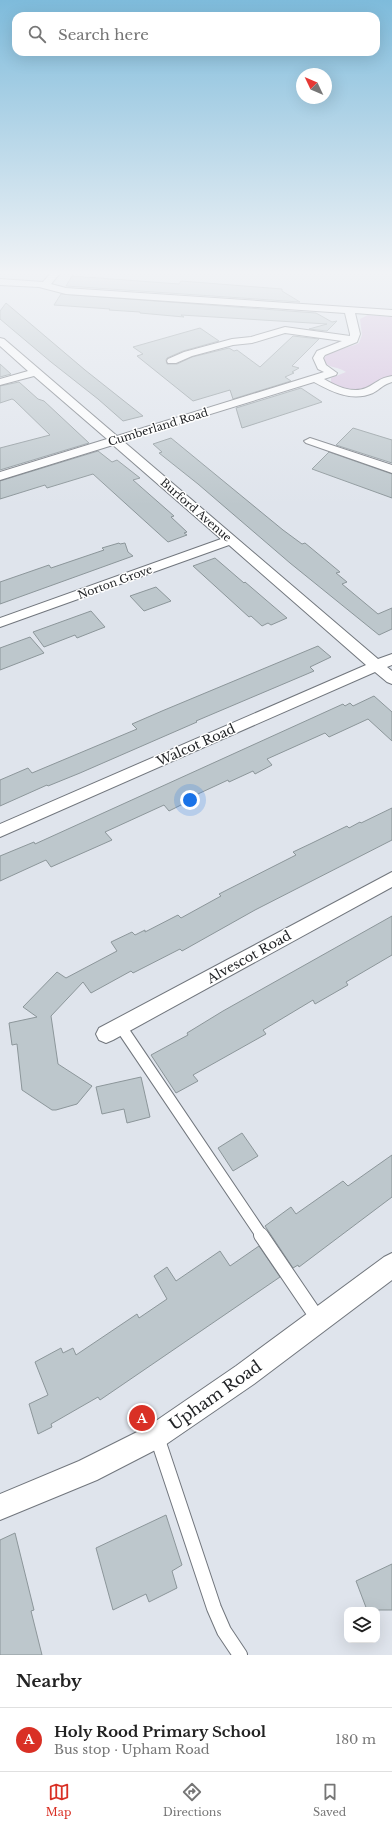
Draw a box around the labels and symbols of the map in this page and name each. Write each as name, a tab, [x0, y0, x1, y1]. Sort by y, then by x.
north arrow	[296, 68, 332, 104]
street label: Cumberland Road	[106, 405, 210, 449]
street label: Burford Avenue	[158, 475, 234, 545]
street label: Norton Grove	[76, 562, 154, 602]
street label: Walcot Road	[153, 720, 238, 770]
your location	[180, 790, 200, 810]
street label: Alvescot Road	[203, 927, 294, 988]
street label: Upham Road	[165, 1356, 265, 1434]
pin: A	[129, 1403, 155, 1433]

